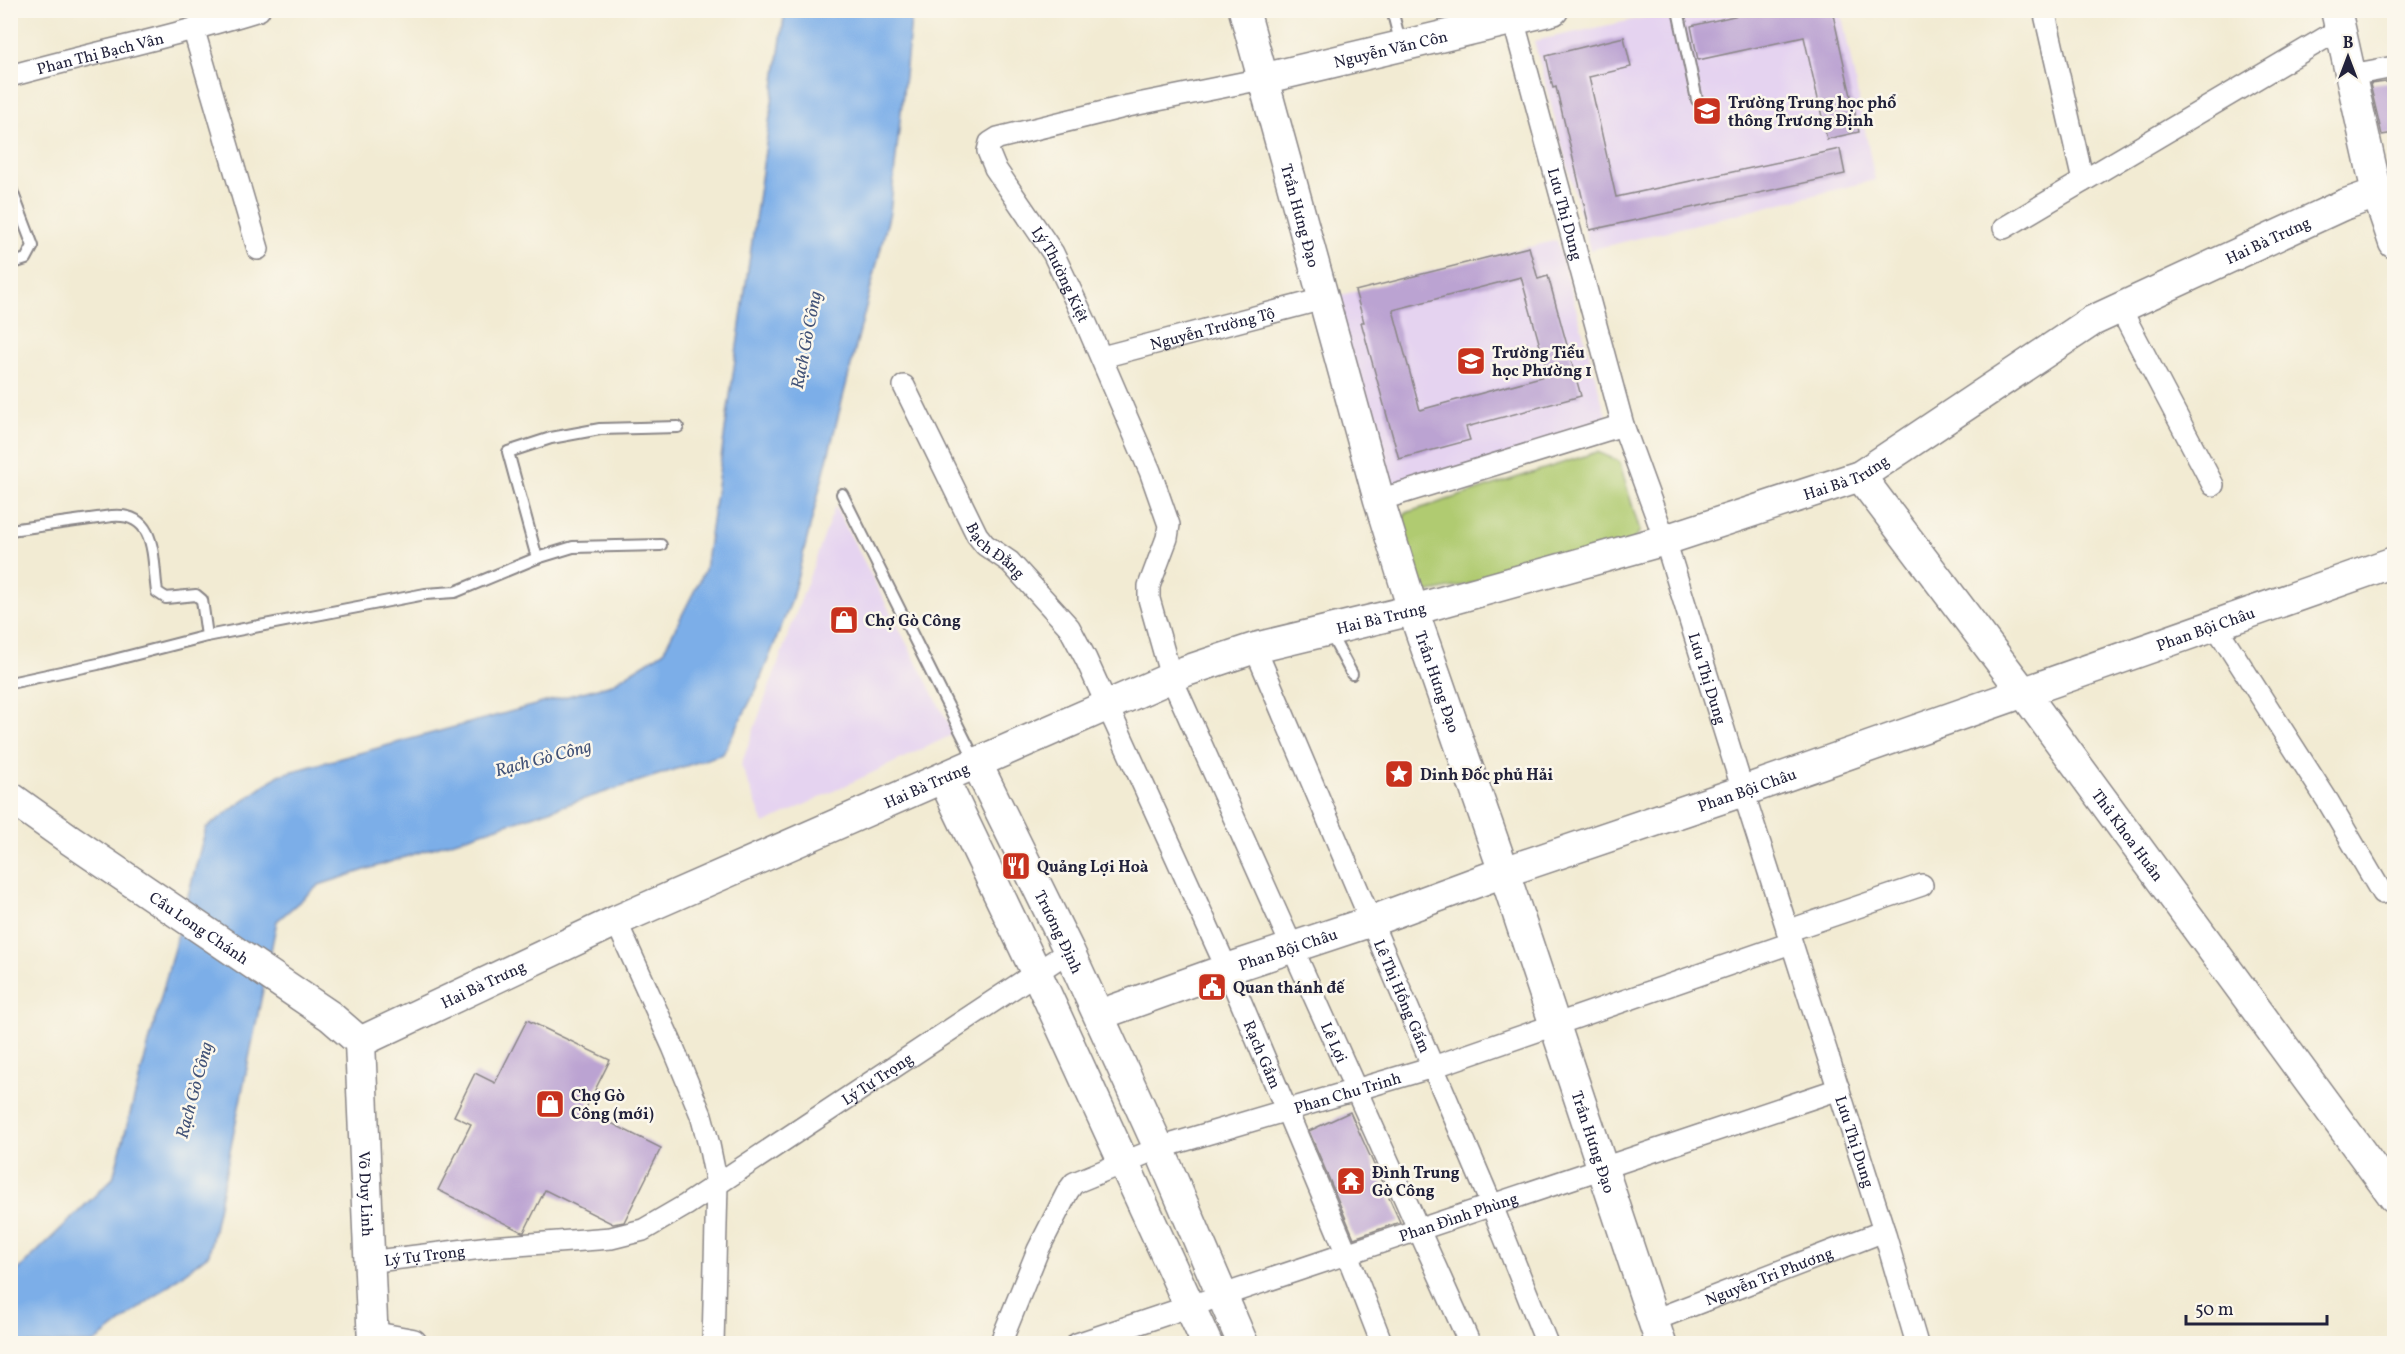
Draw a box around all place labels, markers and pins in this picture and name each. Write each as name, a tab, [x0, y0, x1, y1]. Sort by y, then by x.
place label: Trường Trung học phổ thông Trương Định	[1728, 93, 1896, 133]
school or university icon: Trường Trung học phổ thông Trương Định	[1691, 95, 1723, 127]
place label: Trường Tiểu học Phường 1	[1492, 343, 1592, 383]
school or university icon: Trường Tiểu học Phường 1	[1455, 345, 1487, 377]
shop icon: Chợ Gò Công	[828, 604, 860, 636]
place label: Chợ Gò Công	[865, 611, 961, 633]
place icon: Dinh Đốc phủ Hải	[1383, 758, 1415, 790]
place label: Dinh Đốc phủ Hải	[1420, 765, 1554, 787]
restaurant icon: Quảng Lợi Hoà	[1000, 850, 1032, 882]
place label: Quảng Lợi Hoà	[1037, 857, 1149, 879]
public building icon: Quan thánh đế	[1196, 971, 1228, 1003]
place label: Quan thánh đế	[1233, 978, 1345, 1000]
place label: Chợ Gò Công (mới)	[571, 1086, 654, 1126]
shop icon: Chợ Gò Công (mới)	[534, 1088, 566, 1120]
place label: Đình Trung Gò Công	[1372, 1163, 1460, 1203]
temple icon: Đình Trung Gò Công	[1335, 1165, 1367, 1197]

